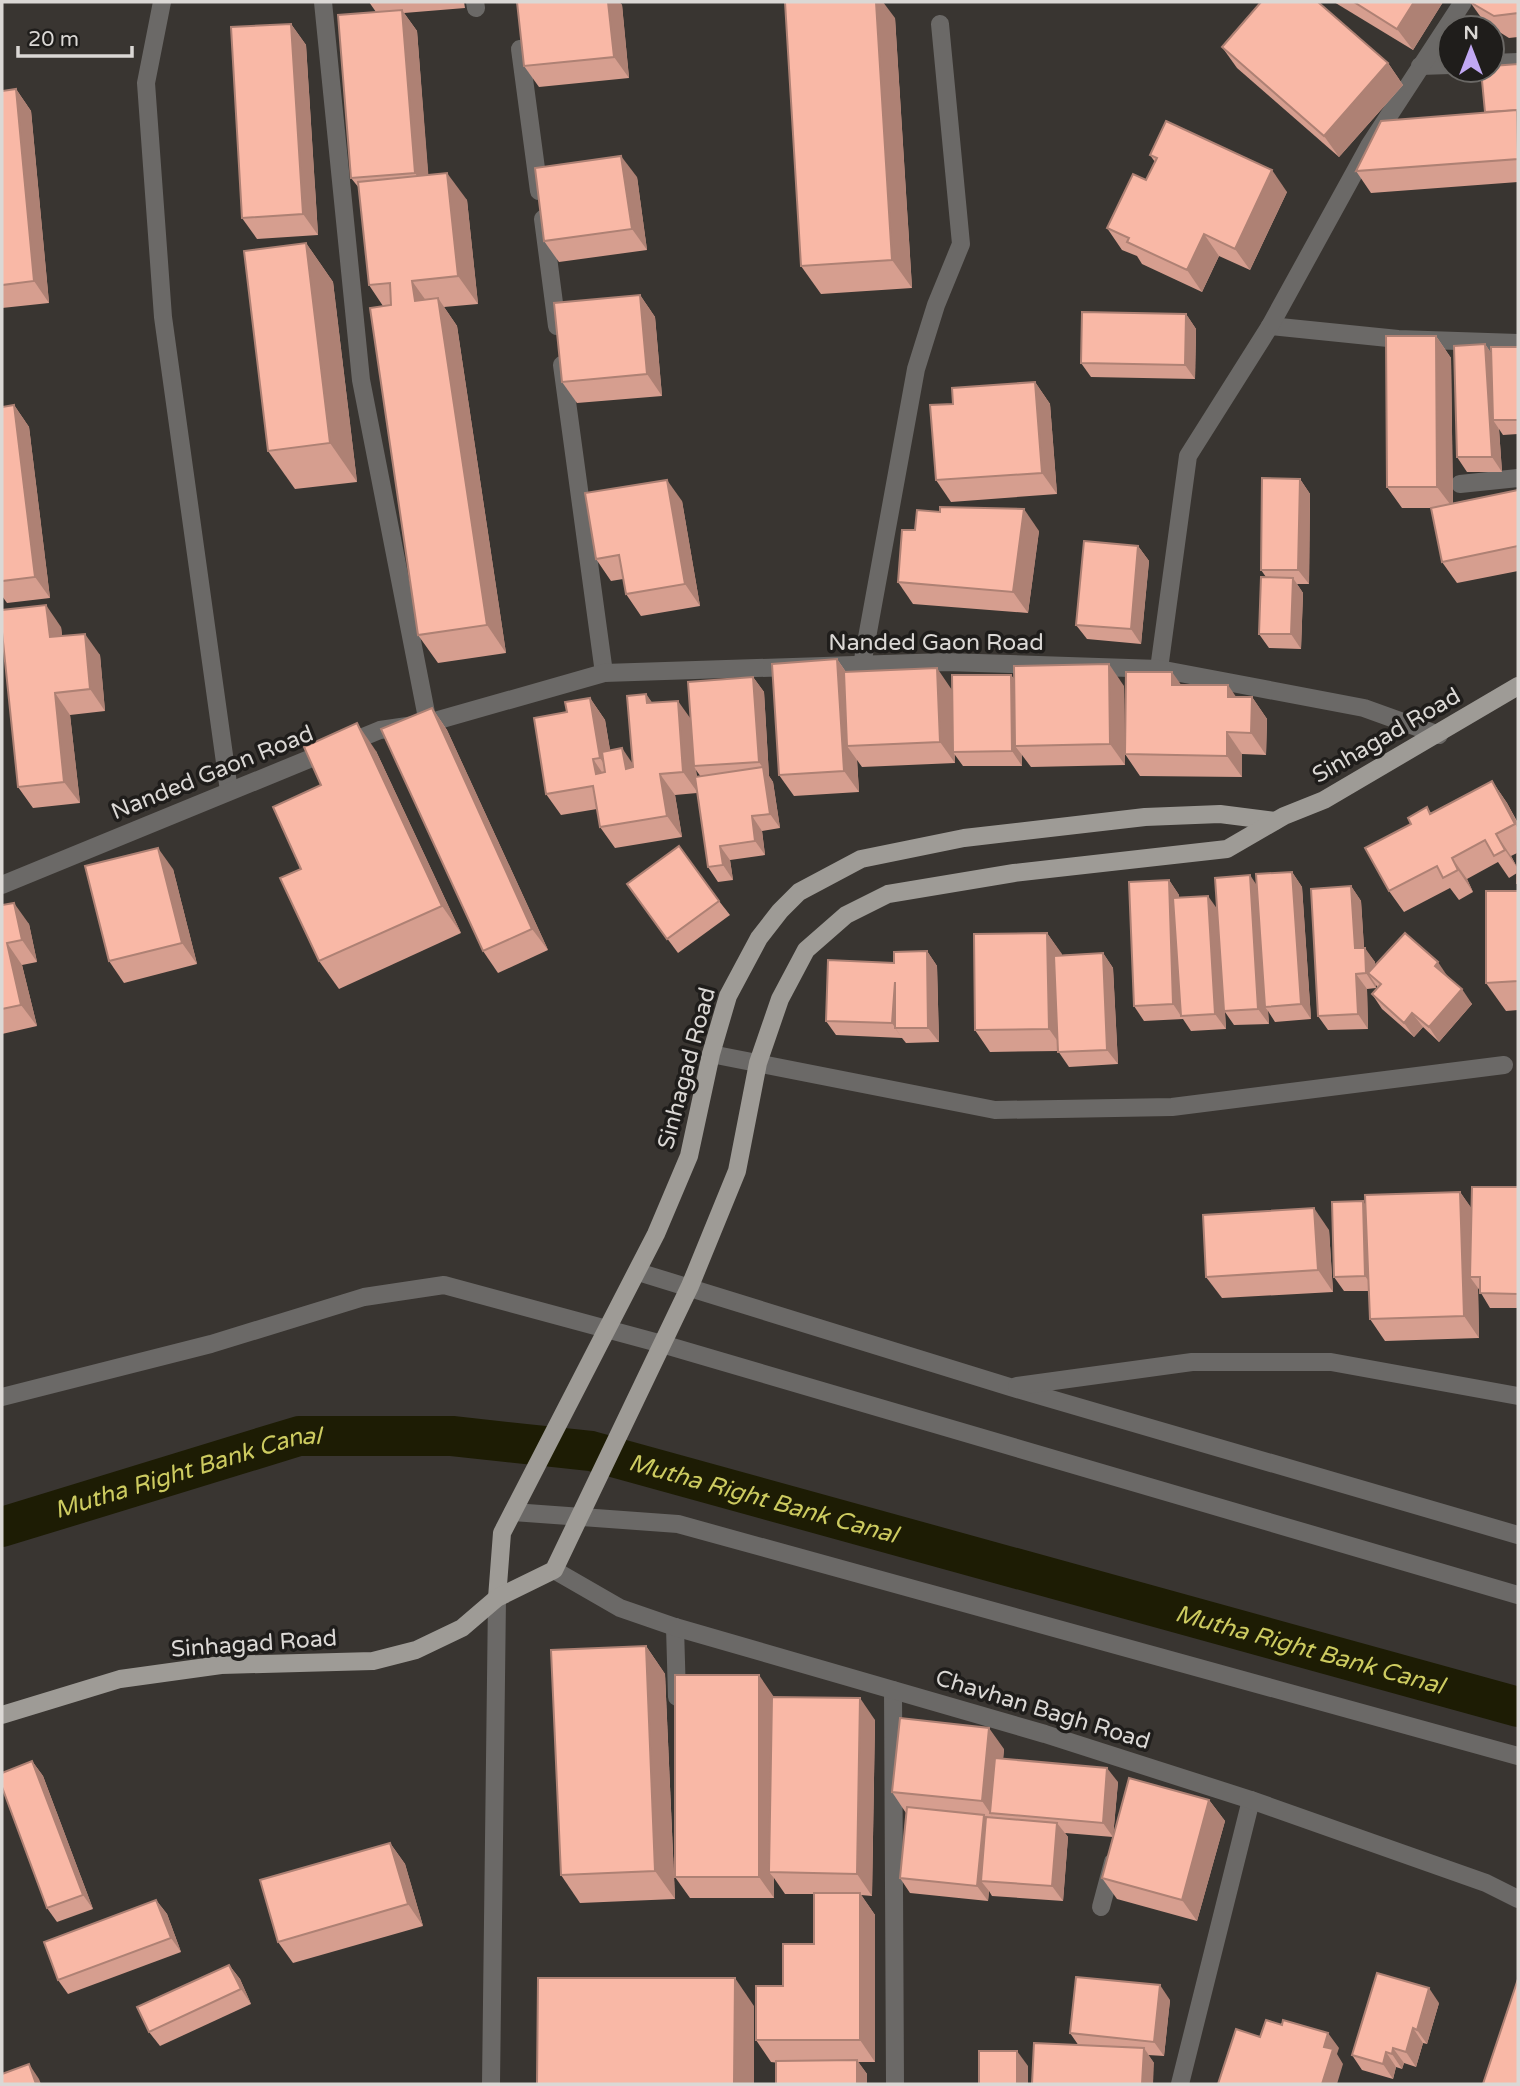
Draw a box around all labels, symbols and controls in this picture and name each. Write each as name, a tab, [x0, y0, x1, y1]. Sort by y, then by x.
scale bar	[18, 14, 131, 58]
north arrow	[1436, 14, 1506, 84]
text: N	[1463, 22, 1479, 44]
text: 20 m	[28, 27, 79, 52]
street label: Nanded Gaon Road	[828, 629, 1044, 657]
street label: Sinhagad Road	[1307, 682, 1466, 790]
street label: Nanded Gaon Road	[107, 720, 318, 826]
street label: Sinhagad Road	[652, 984, 722, 1152]
water label: Mutha Right Bank Canal	[51, 1421, 324, 1525]
water label: Mutha Right Bank Canal	[625, 1448, 903, 1551]
water label: Mutha Right Bank Canal	[1172, 1599, 1450, 1702]
street label: Sinhagad Road	[170, 1624, 338, 1664]
street label: Chavhan Bagh Road	[932, 1664, 1153, 1756]

